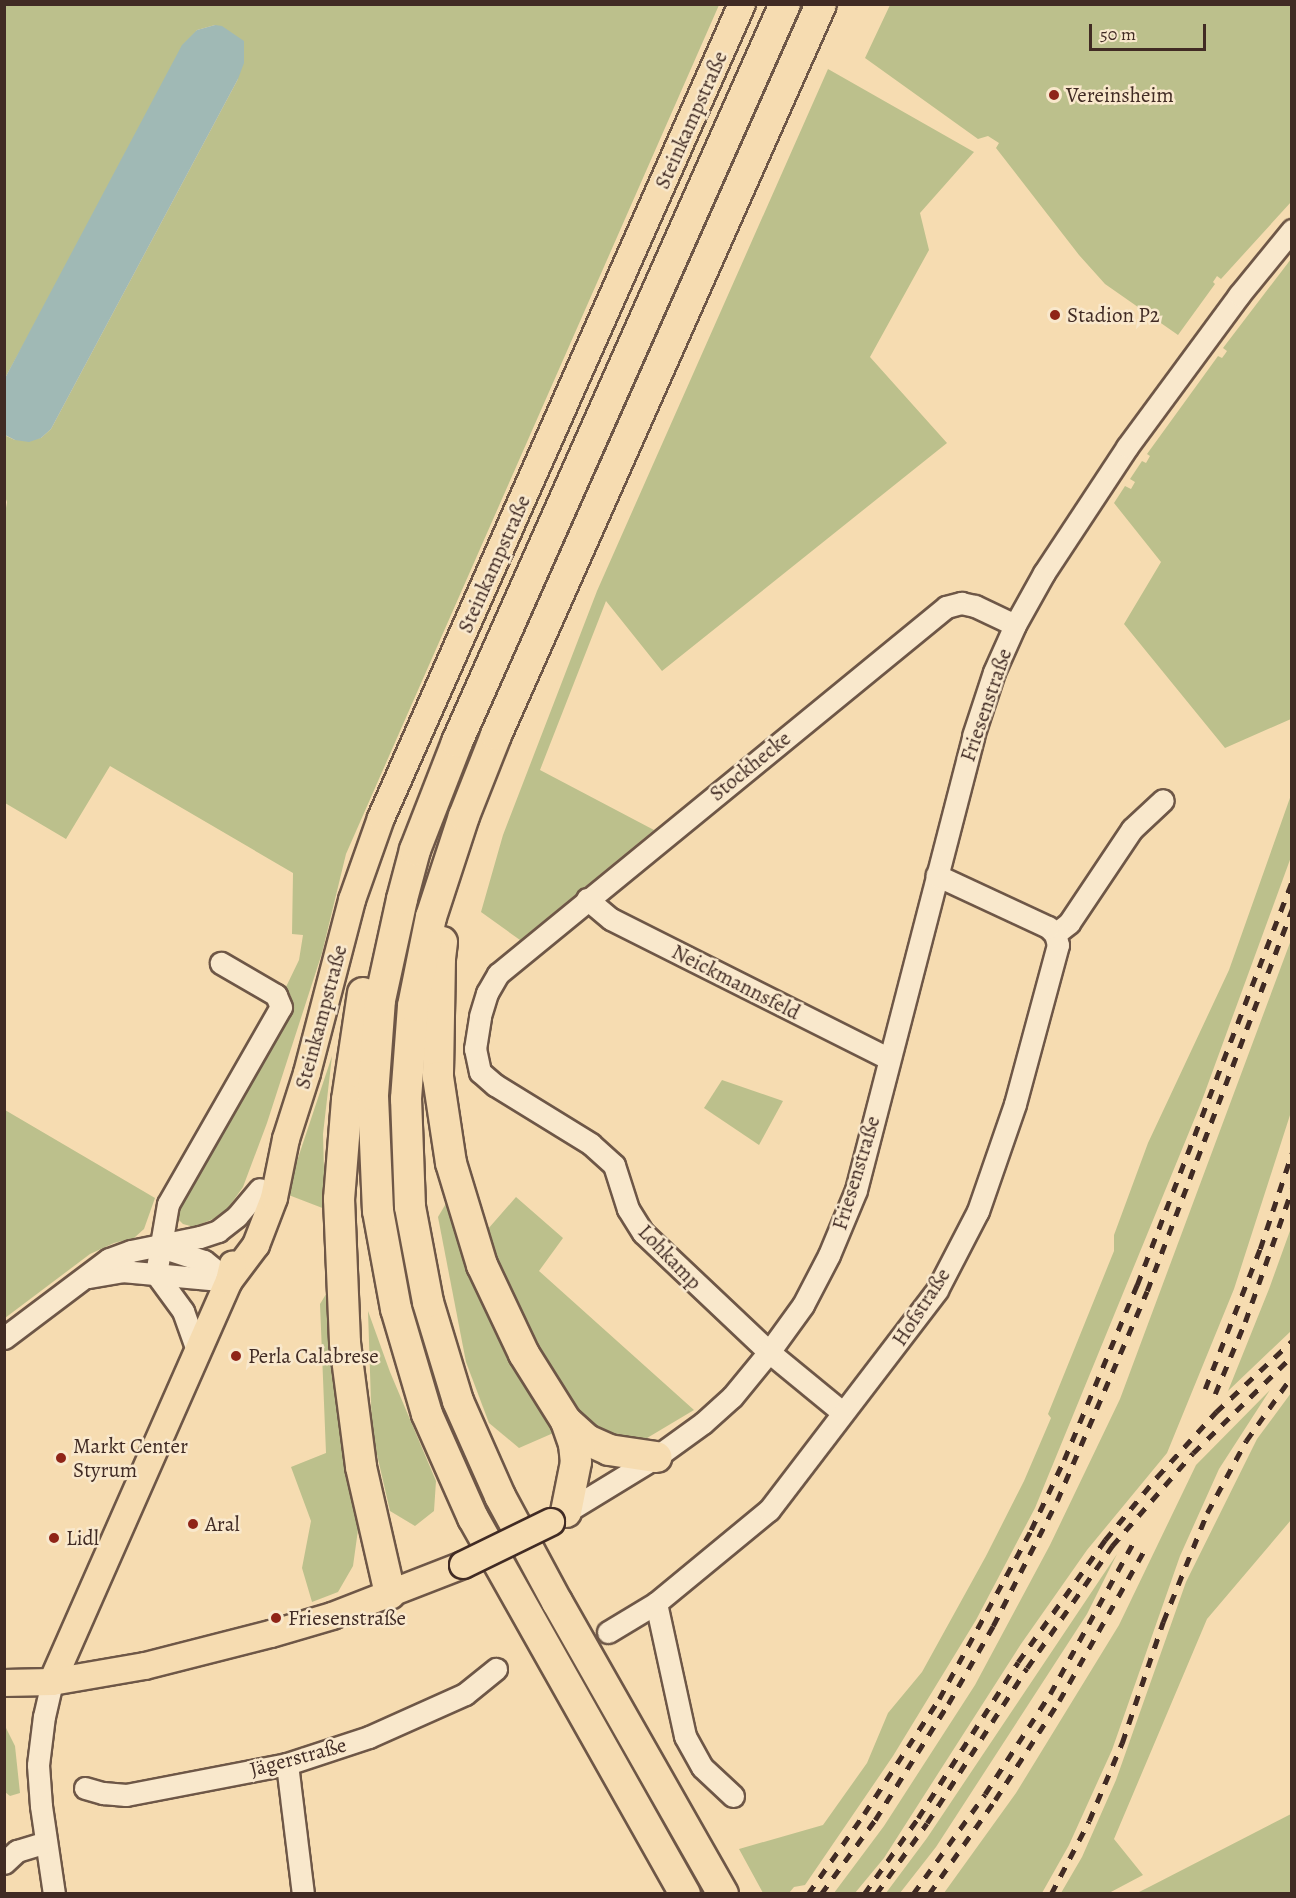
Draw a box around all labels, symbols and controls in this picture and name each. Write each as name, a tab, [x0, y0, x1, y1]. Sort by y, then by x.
scale bar	[1092, 12, 1209, 50]
text: 50 m	[1100, 22, 1136, 46]
street label: Steinkampstraße	[649, 47, 733, 193]
place label: Vereinsheim	[1066, 82, 1174, 108]
marker: Vereinsheim	[1047, 88, 1061, 102]
place label: Stadion P2	[1067, 302, 1160, 328]
marker: Stadion P2	[1048, 308, 1062, 322]
street label: Steinkampstraße	[452, 491, 536, 637]
street label: Friesenstraße	[955, 645, 1017, 765]
street label: Stockhecke	[704, 726, 796, 806]
street label: Neickmannsfeld	[668, 939, 804, 1025]
street label: Steinkampstraße	[290, 942, 352, 1092]
street label: Friesenstraße	[827, 1113, 885, 1233]
street label: Lohkamp	[633, 1219, 707, 1295]
street label: Hofstraße	[887, 1263, 955, 1351]
place label: Perla Calabrese	[248, 1343, 379, 1369]
marker: Perla Calabrese	[229, 1349, 243, 1363]
place label: Markt Center Styrum	[73, 1433, 188, 1483]
marker: Markt Center Styrum	[54, 1451, 68, 1465]
place label: Aral	[205, 1511, 240, 1537]
marker: Aral	[186, 1517, 200, 1531]
place label: Lidl	[66, 1525, 99, 1551]
marker: Lidl	[47, 1531, 61, 1545]
place label: Friesenstraße	[288, 1605, 406, 1631]
marker: Friesenstraße	[269, 1611, 283, 1625]
street label: Jägerstraße	[247, 1732, 349, 1782]

